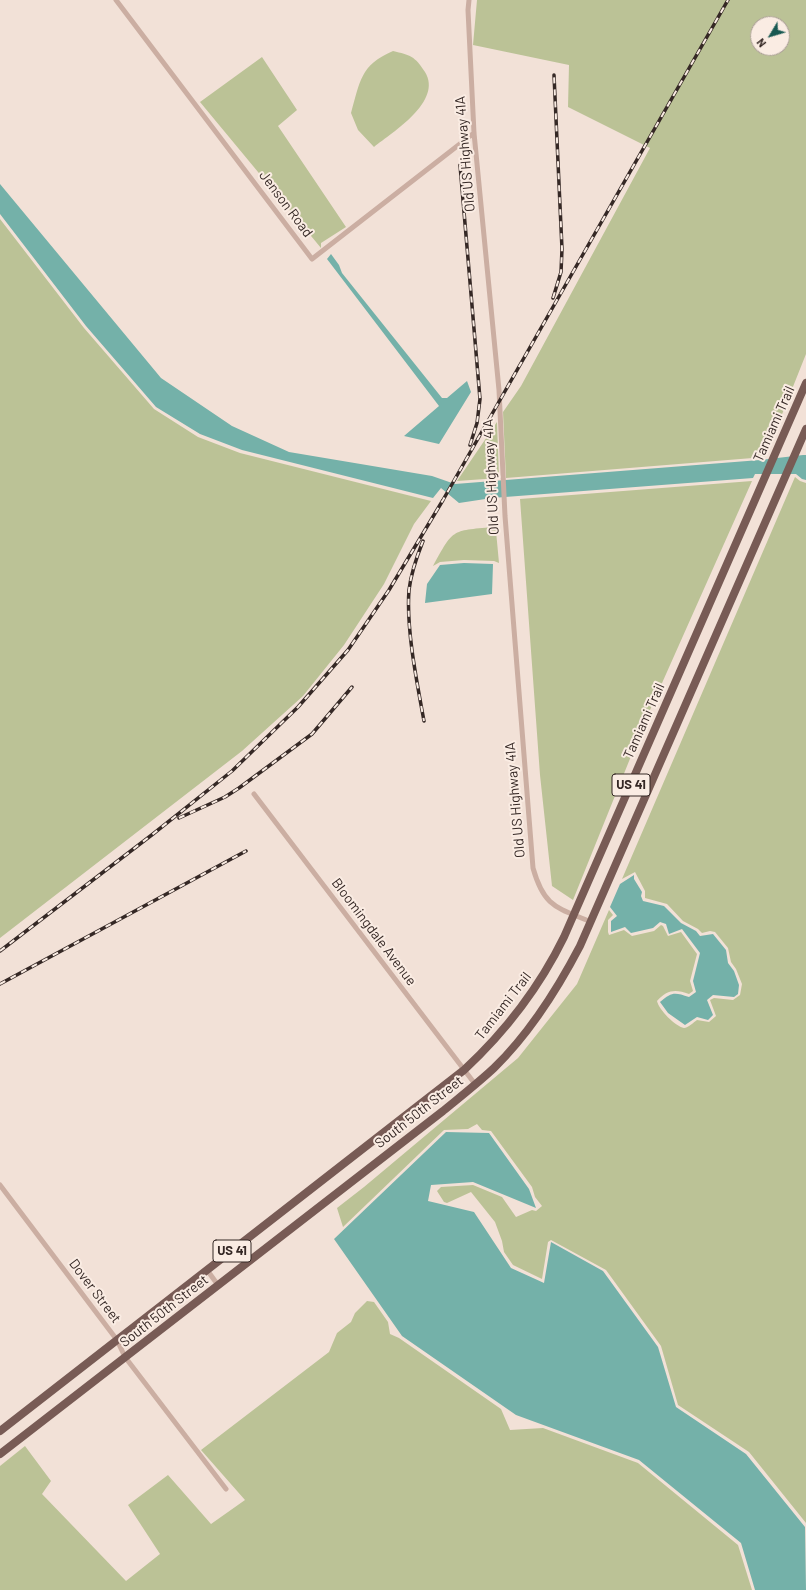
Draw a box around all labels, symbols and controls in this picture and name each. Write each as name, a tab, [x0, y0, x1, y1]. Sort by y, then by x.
north arrow	[750, 16, 790, 56]
text: N	[754, 36, 768, 50]
street label: Old US Highway 41A	[452, 95, 478, 213]
street label: Jenson Road	[256, 167, 316, 241]
street label: Tamiami Trail	[750, 383, 798, 465]
street label: Old US Highway 41A	[480, 419, 502, 535]
street label: Tamiami Trail	[620, 680, 668, 762]
street label: Old US Highway 41A	[502, 741, 528, 859]
road number: US 41	[612, 774, 650, 796]
street label: Bloomingdale Avenue	[328, 875, 420, 989]
street label: Tamiami Trail	[471, 969, 535, 1043]
street label: South 50th Street	[371, 1072, 467, 1152]
road number: US 41	[213, 1240, 251, 1262]
street label: Dover Street	[65, 1256, 125, 1326]
street label: South 50th Street	[116, 1271, 212, 1351]

